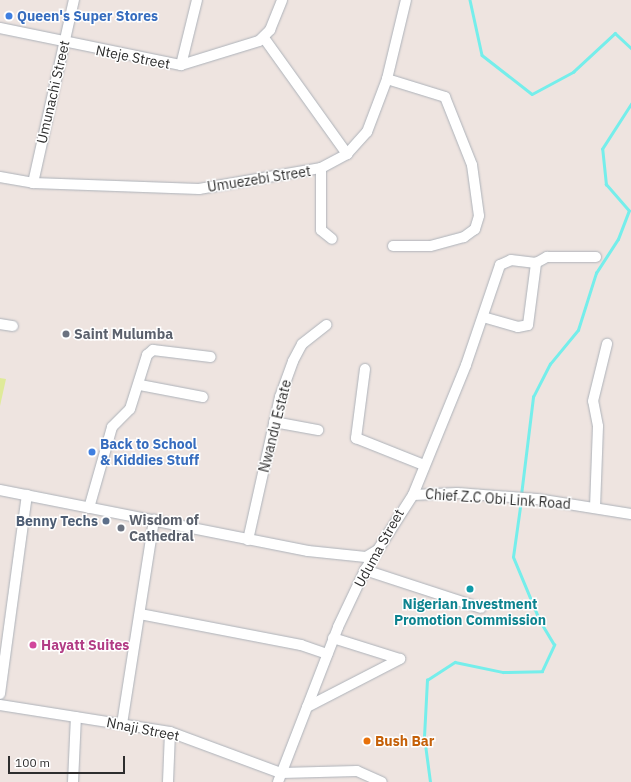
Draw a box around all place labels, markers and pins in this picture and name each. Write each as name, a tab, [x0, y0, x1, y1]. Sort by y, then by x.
place label: Queen's Super Stores	[17, 8, 158, 24]
marker: Queen's Super Stores	[4, 11, 14, 21]
place label: Saint Mulumba	[74, 326, 173, 342]
marker: Saint Mulumba	[61, 329, 71, 339]
place label: Back to School & Kiddies Stuff	[100, 436, 199, 468]
marker: Back to School & Kiddies Stuff	[87, 447, 97, 457]
place label: Wisdom of Cathedral	[129, 512, 199, 544]
place label: Benny Techs	[16, 513, 98, 529]
marker: Benny Techs	[101, 516, 111, 526]
marker: Wisdom of Cathedral	[116, 523, 126, 533]
marker: Nigerian Investment Promotion Commission	[465, 584, 475, 594]
place label: Nigerian Investment Promotion Commission	[394, 596, 546, 628]
place label: Hayatt Suites	[41, 637, 129, 653]
marker: Hayatt Suites	[28, 640, 38, 650]
place label: Bush Bar	[375, 733, 434, 749]
marker: Bush Bar	[362, 736, 372, 746]

